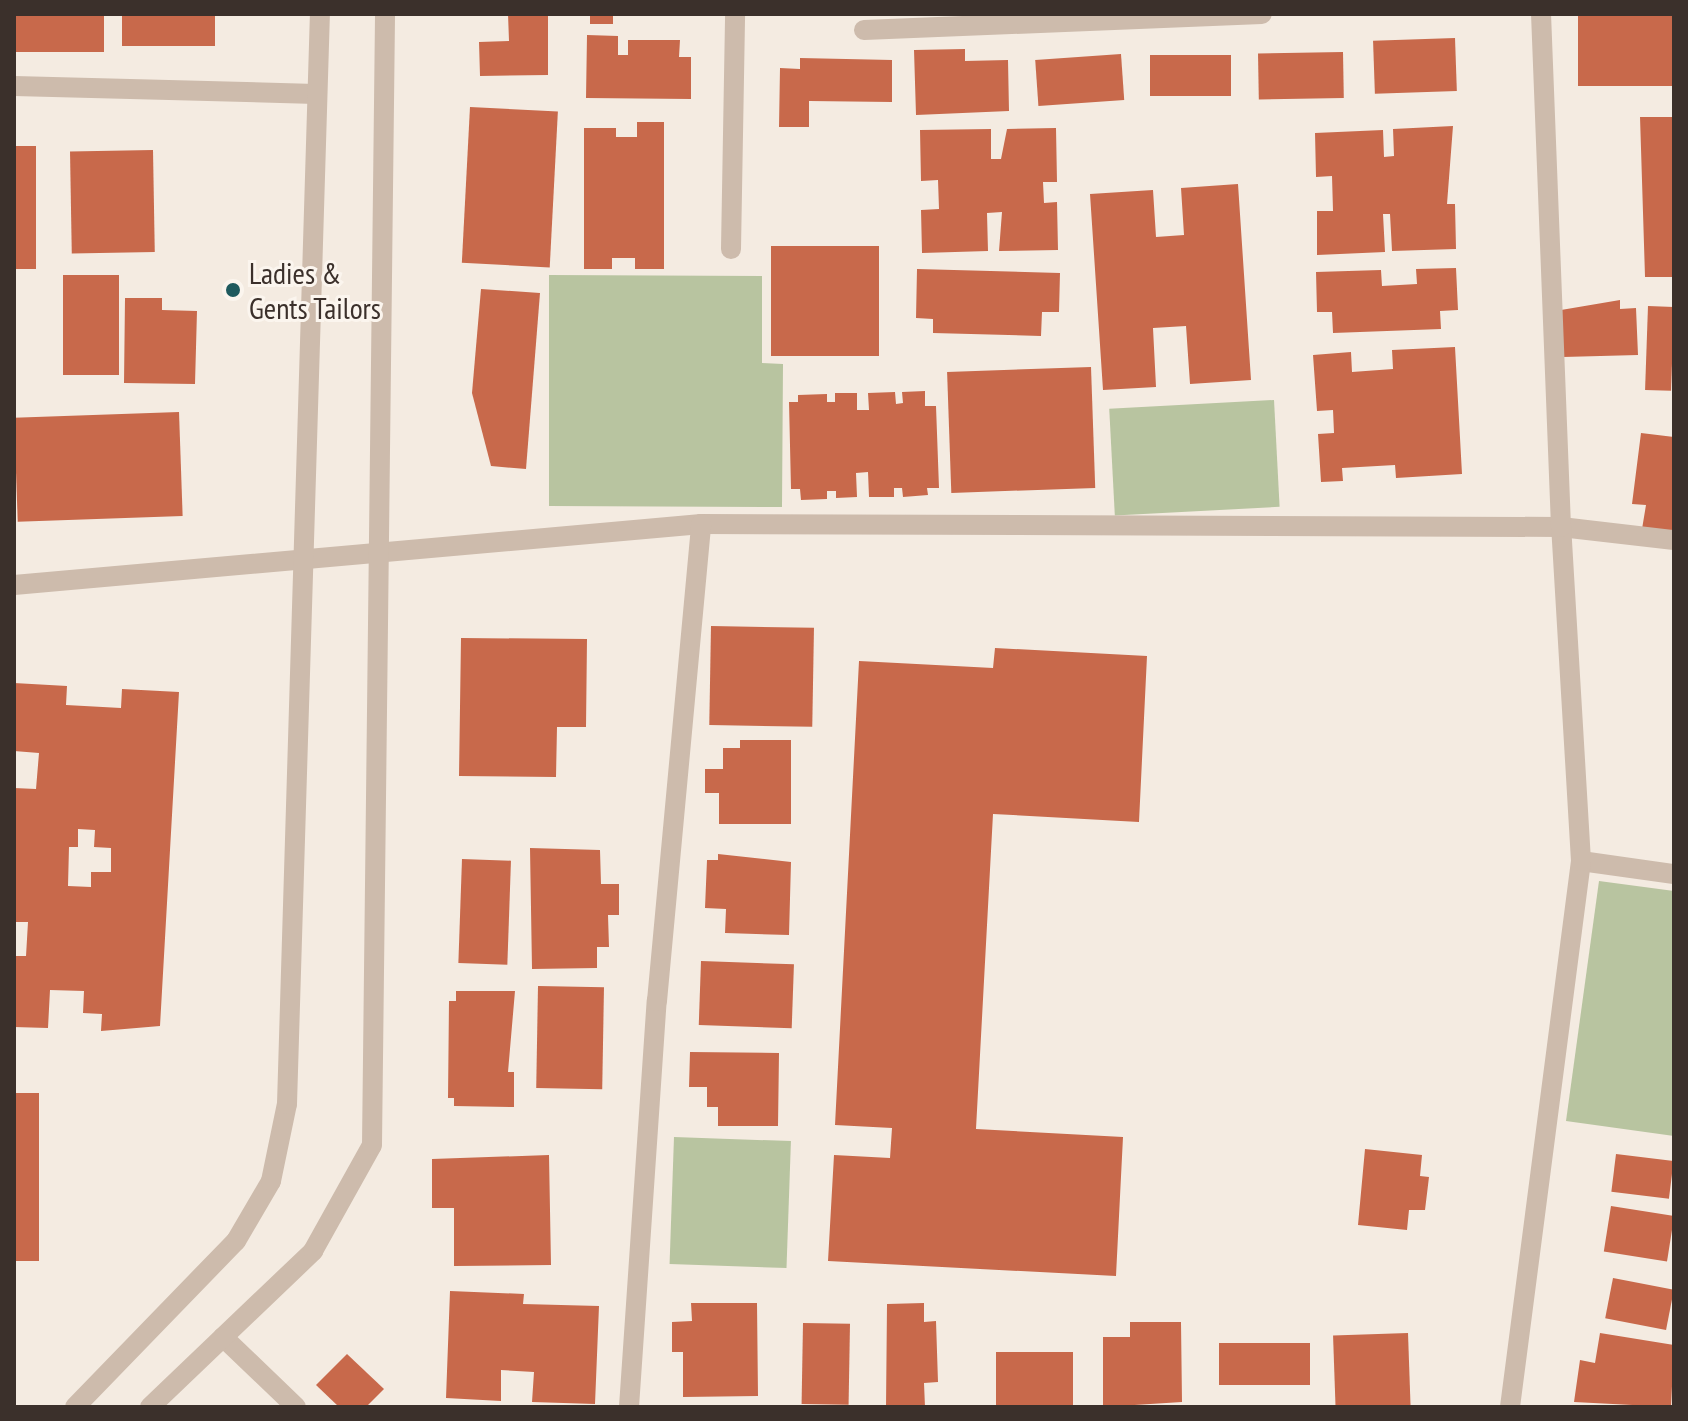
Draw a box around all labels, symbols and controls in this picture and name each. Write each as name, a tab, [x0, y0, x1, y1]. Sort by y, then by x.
place label: Ladies & Gents Tailors	[249, 255, 382, 326]
marker: Ladies & Gents Tailors	[224, 281, 242, 299]

